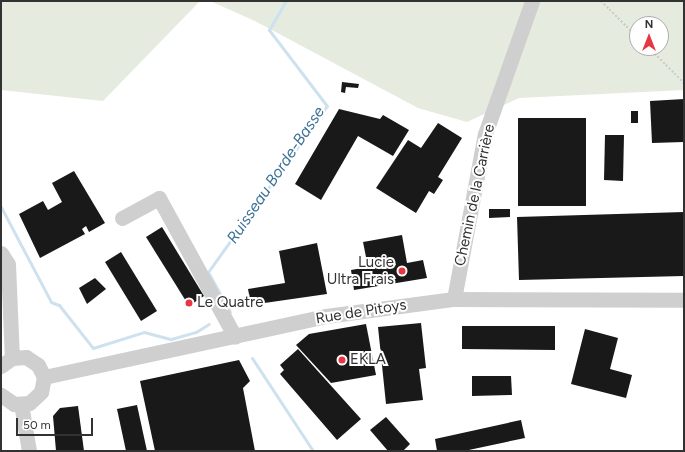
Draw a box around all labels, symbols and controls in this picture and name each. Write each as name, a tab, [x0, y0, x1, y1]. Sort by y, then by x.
north arrow	[629, 16, 669, 56]
text: N	[645, 18, 653, 31]
water label: Ruisseau Borde-Basse	[223, 103, 329, 247]
street label: Chemin de la Carrière	[451, 122, 499, 268]
place label: Lucie Ultra Frais	[327, 253, 394, 288]
marker: Lucie Ultra Frais	[397, 266, 407, 276]
place label: Le Quatre	[197, 294, 263, 312]
street label: Rue de Pitoys	[314, 296, 408, 328]
marker: Le Quatre	[184, 298, 194, 308]
place label: EKLA	[350, 351, 386, 369]
marker: EKLA	[337, 355, 347, 365]
scale bar	[18, 410, 95, 436]
text: 50 m	[23, 418, 51, 432]

